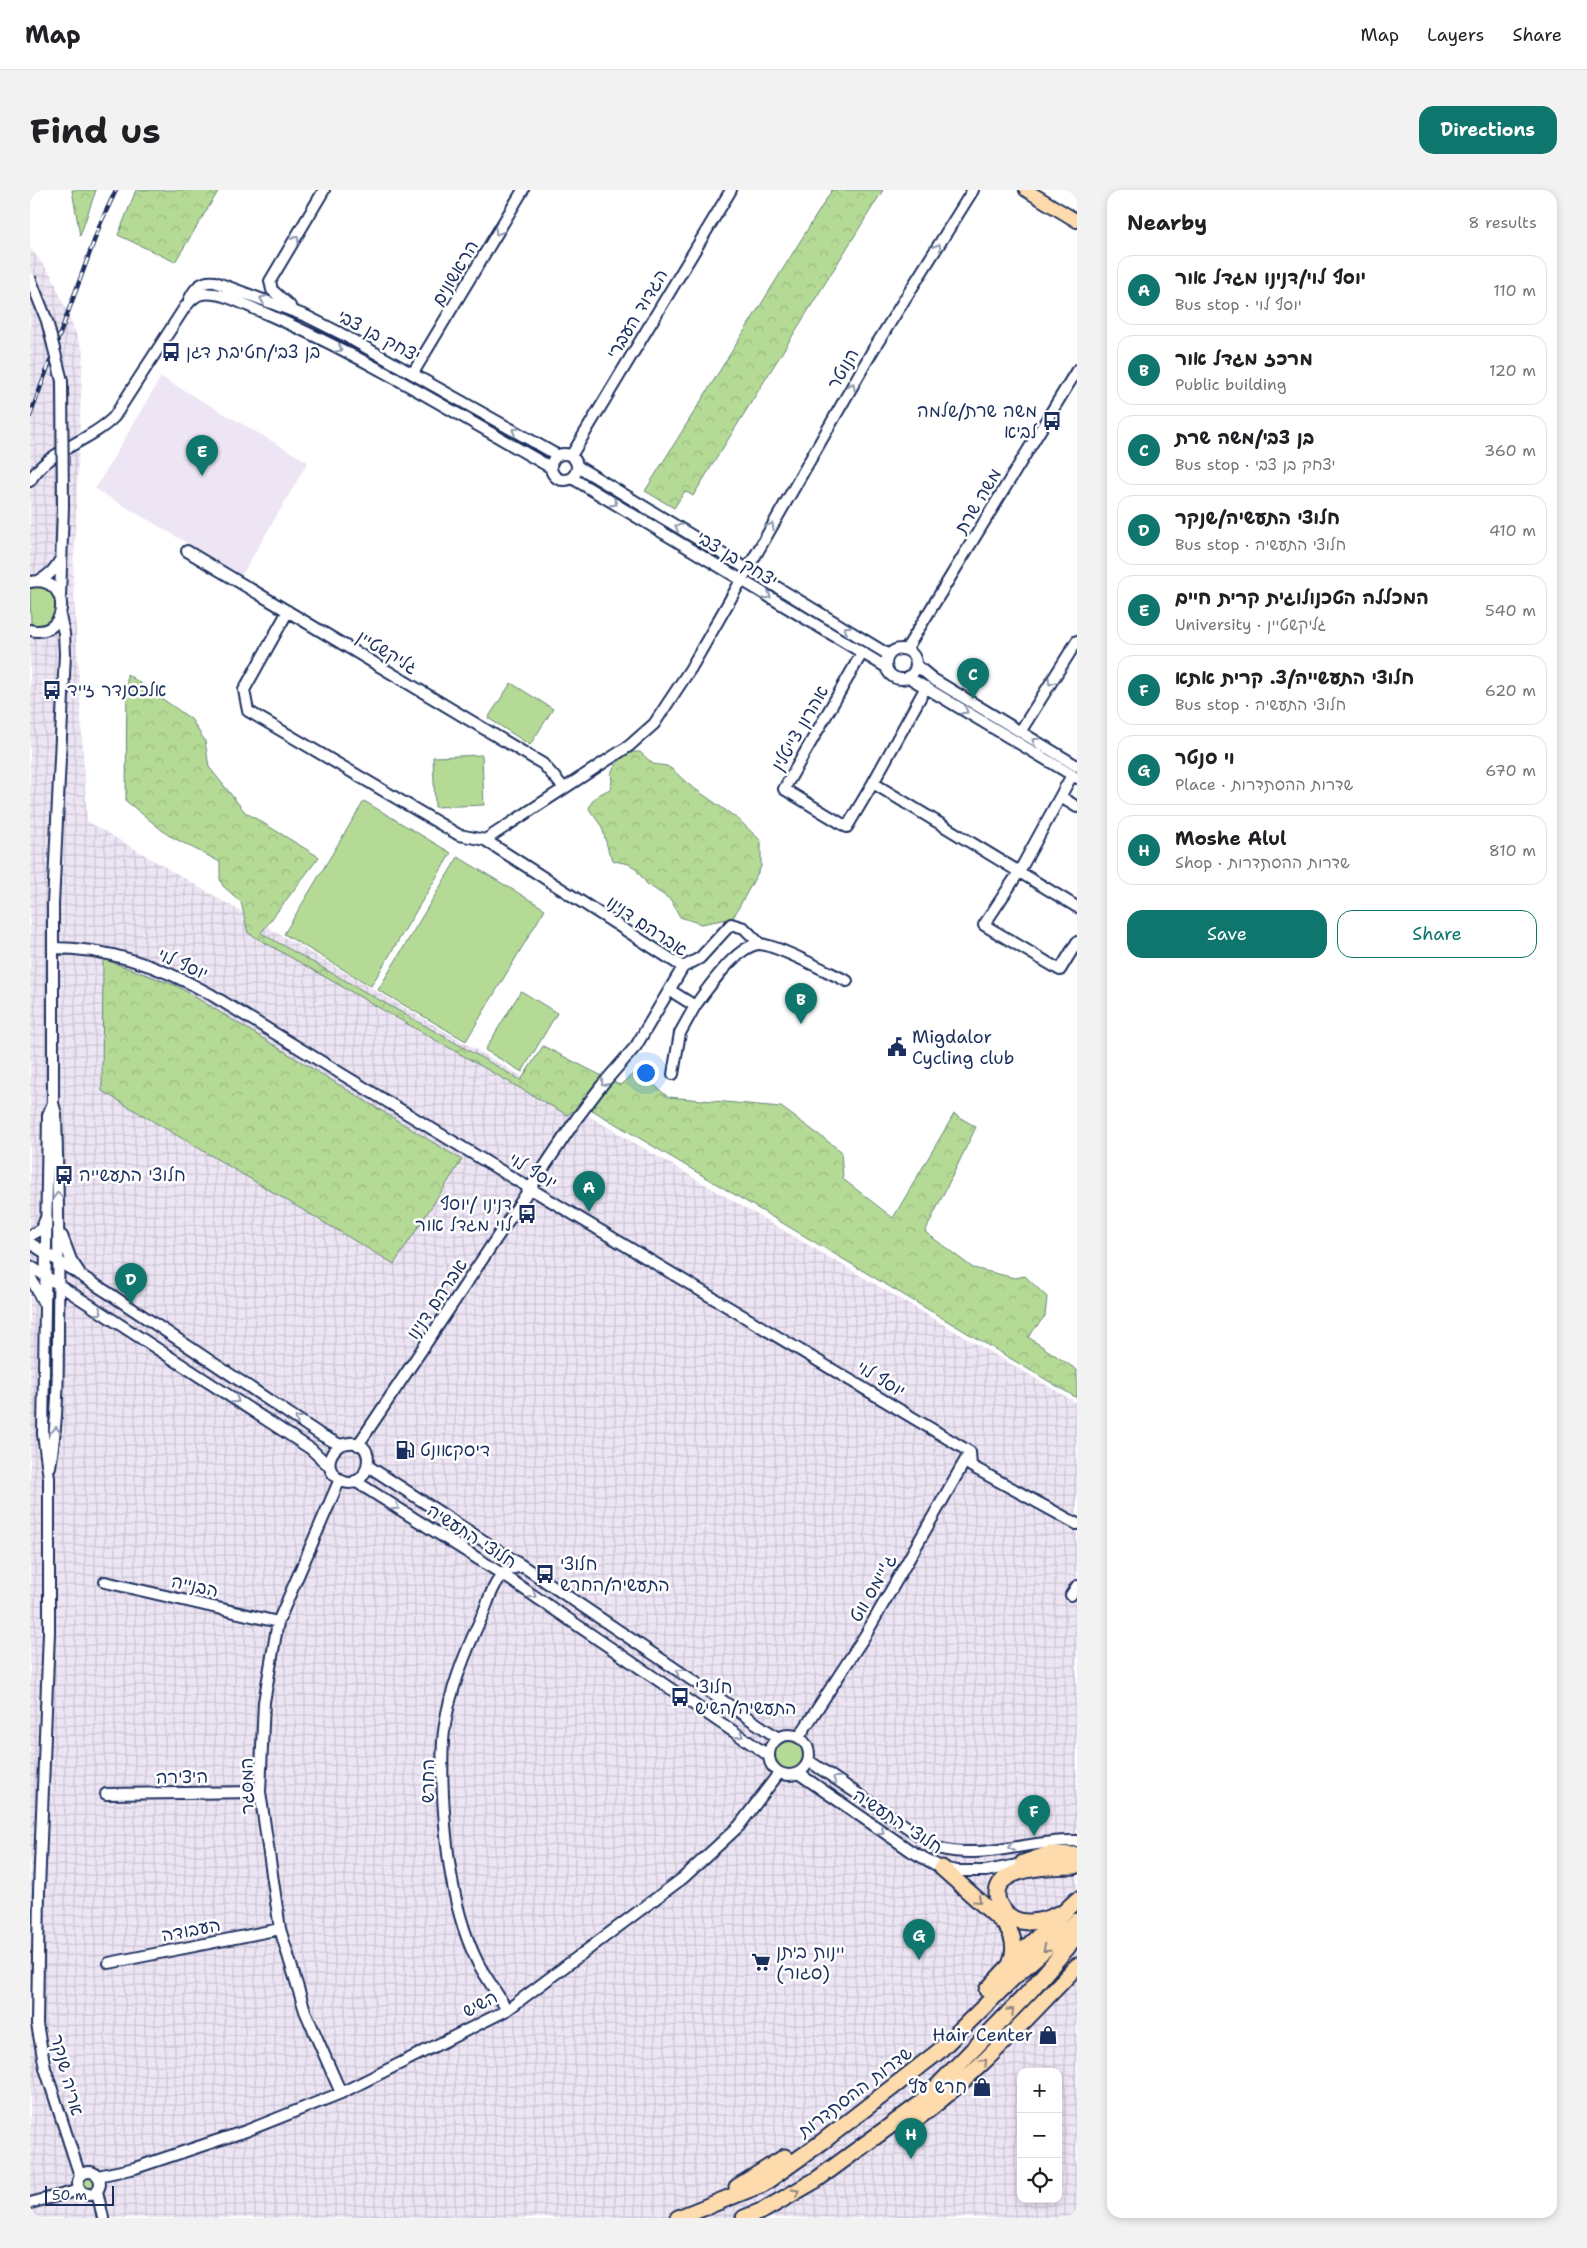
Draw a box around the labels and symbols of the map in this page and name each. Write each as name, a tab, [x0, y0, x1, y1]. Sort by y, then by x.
one-way arrow	[495, 226, 505, 235]
one-way arrow	[289, 236, 299, 245]
street label: הראשונים	[426, 236, 484, 310]
one-way arrow	[931, 243, 941, 252]
street label: הגדוד העברי	[601, 265, 673, 363]
one-way arrow	[259, 295, 268, 306]
street label: יצחק בן צבי	[333, 304, 425, 368]
place label: בן צבי/חטיבת דגן	[186, 340, 320, 364]
bus stop icon: בן צבי/חטיבת דגן	[160, 341, 182, 363]
one-way arrow	[334, 342, 343, 352]
street label: הנוטר	[822, 344, 864, 394]
one-way arrow	[846, 382, 856, 391]
place label: משה שרת/שלמה לביא	[917, 399, 1038, 444]
bus stop icon: משה שרת/שלמה לביא	[1041, 410, 1063, 432]
one-way arrow	[512, 427, 521, 437]
pin: E	[186, 435, 218, 476]
street label: משה שרת	[949, 464, 1007, 539]
one-way arrow	[608, 497, 617, 507]
one-way arrow	[765, 523, 775, 532]
one-way arrow	[675, 524, 684, 533]
street label: יצחק בן צבי	[692, 525, 782, 593]
one-way arrow	[762, 590, 771, 600]
street label: גליקשטיין	[352, 625, 422, 679]
one-way arrow	[844, 626, 853, 636]
pin: C	[957, 658, 989, 699]
one-way arrow	[1048, 676, 1057, 686]
place label: אלכסנדר זייד	[67, 678, 167, 702]
bus stop icon: אלכסנדר זייד	[41, 679, 63, 701]
street label: אהרון צייטלין	[766, 681, 834, 775]
one-way arrow	[960, 704, 969, 714]
one-way arrow	[1031, 737, 1040, 747]
street label: אברהם דנינו	[602, 890, 692, 962]
street label: יוסף לוי	[154, 942, 212, 986]
pin: B	[785, 983, 817, 1024]
place label: Migdalor Cycling club	[912, 1025, 1014, 1070]
public building icon: Migdalor Cycling club	[886, 1036, 908, 1058]
your location	[633, 1060, 659, 1086]
one-way arrow	[601, 1077, 610, 1086]
street label: יוסף לוי	[504, 1147, 562, 1195]
place label: חלוצי התעשייה	[79, 1163, 186, 1187]
bus stop icon: חלוצי התעשייה	[53, 1164, 75, 1186]
pin: A	[573, 1171, 605, 1212]
one-way arrow	[53, 1190, 63, 1198]
place label: דנינו /יוסף לוי מגדל אור	[415, 1192, 513, 1237]
bus stop icon: דנינו /יוסף לוי מגדל אור	[516, 1203, 538, 1225]
street label: אברהם דנינו	[401, 1254, 473, 1344]
pin: D	[115, 1263, 147, 1304]
one-way arrow	[94, 1306, 103, 1315]
street label: יוסף לוי	[852, 1355, 910, 1403]
one-way arrow	[231, 1394, 240, 1404]
one-way arrow	[294, 1416, 303, 1426]
one-way arrow	[50, 1426, 61, 1434]
place label: דיסקאונט	[420, 1438, 490, 1462]
fuel station icon: דיסקאונט	[394, 1439, 416, 1461]
street label: חלוצי התעשיה	[422, 1498, 522, 1574]
one-way arrow	[391, 1501, 400, 1510]
street label: ג'יימס ווט	[844, 1550, 902, 1626]
place label: חלוצי התעשיה/החרש	[560, 1552, 670, 1597]
bus stop icon: חלוצי התעשיה/החרש	[534, 1563, 556, 1585]
street label: הבנייה	[169, 1569, 221, 1603]
one-way arrow	[527, 1589, 537, 1598]
one-way arrow	[676, 1669, 685, 1678]
place label: חלוצי התעשיה/השיש	[695, 1675, 797, 1720]
bus stop icon: חלוצי התעשיה/השיש	[669, 1686, 691, 1708]
one-way arrow	[734, 1729, 744, 1738]
street label: המסגר	[235, 1757, 259, 1815]
street label: החרש	[416, 1759, 440, 1803]
street label: היצירה	[156, 1765, 208, 1789]
one-way arrow	[832, 1776, 842, 1785]
street label: חלוצי התעשיה	[848, 1783, 948, 1859]
pin: F	[1018, 1795, 1050, 1836]
one-way arrow	[876, 1825, 885, 1834]
one-way arrow	[1007, 1842, 1016, 1852]
one-way arrow	[973, 1894, 982, 1903]
street label: העבודה	[159, 1913, 223, 1947]
pin: G	[903, 1919, 935, 1960]
place label: יינות ביתן (סגור)	[776, 1940, 845, 1985]
one-way arrow	[1042, 1944, 1051, 1953]
supermarket icon: יינות ביתן (סגור)	[750, 1951, 772, 1973]
street label: השיש	[458, 1985, 502, 2023]
one-way arrow	[1005, 2008, 1014, 2017]
place label: Hair Center	[932, 2023, 1033, 2047]
shop icon: Hair Center	[1037, 2024, 1059, 2046]
street label: אריה שנקר	[45, 2032, 89, 2118]
street label: שדרות ההסתדרות	[792, 2041, 917, 2144]
one-way arrow	[978, 2059, 987, 2068]
place label: חרש עץ	[908, 2075, 967, 2099]
shop icon: חרש עץ	[971, 2076, 993, 2098]
pin: H	[895, 2118, 927, 2159]
scale bar	[45, 2183, 114, 2206]
one-way arrow	[790, 2188, 799, 2198]

